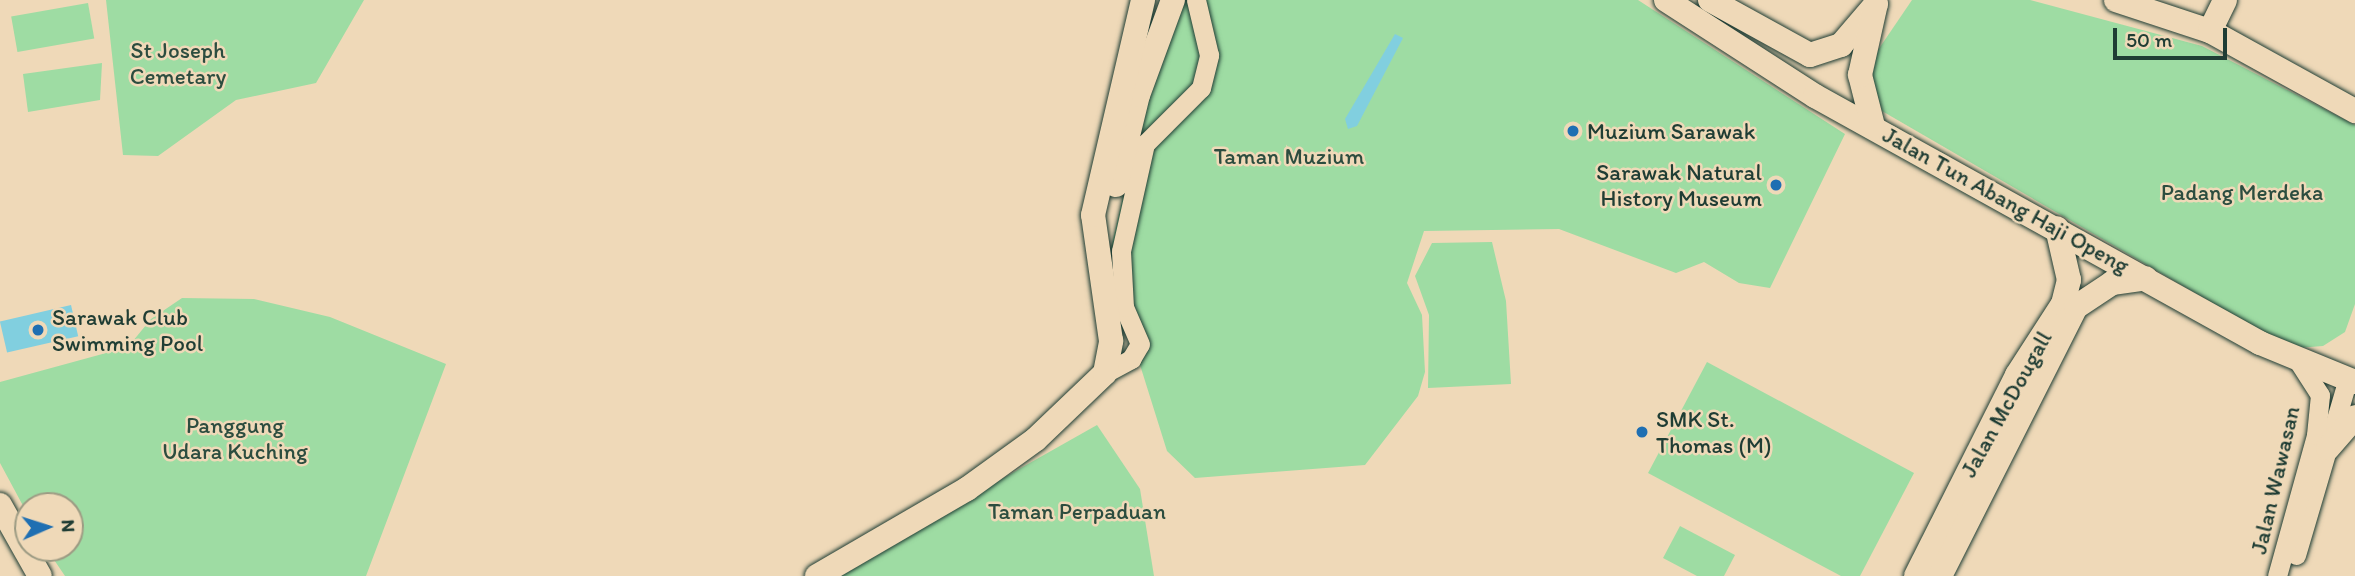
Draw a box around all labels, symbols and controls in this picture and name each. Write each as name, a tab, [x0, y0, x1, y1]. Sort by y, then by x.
scale bar	[2117, 14, 2231, 58]
text: 50 m	[2126, 27, 2172, 52]
park label: St Joseph Cemetary	[130, 36, 226, 90]
place label: Muzium Sarawak	[1587, 117, 1756, 145]
street label: Jalan Tun Abang Haji Openg	[1878, 121, 2134, 279]
marker: Muzium Sarawak	[1565, 123, 1581, 139]
park label: Taman Muzium	[1214, 142, 1364, 170]
place label: Sarawak Natural History Museum	[1596, 158, 1762, 212]
marker: Sarawak Natural History Museum	[1768, 177, 1784, 193]
park label: Padang Merdeka	[2161, 178, 2323, 206]
place label: Sarawak Club Swimming Pool	[52, 303, 203, 357]
marker: Sarawak Club Swimming Pool	[30, 322, 46, 338]
street label: Jalan McDougall	[1955, 326, 2057, 482]
street label: Jalan Wawasan	[2245, 403, 2305, 557]
place label: SMK St. Thomas (M)	[1656, 405, 1771, 459]
park label: Panggung Udara Kuching	[162, 411, 308, 465]
marker: SMK St. Thomas (M)	[1634, 424, 1650, 440]
north arrow	[14, 492, 84, 562]
park label: Taman Perpaduan	[989, 497, 1165, 525]
text: N	[57, 519, 80, 533]

